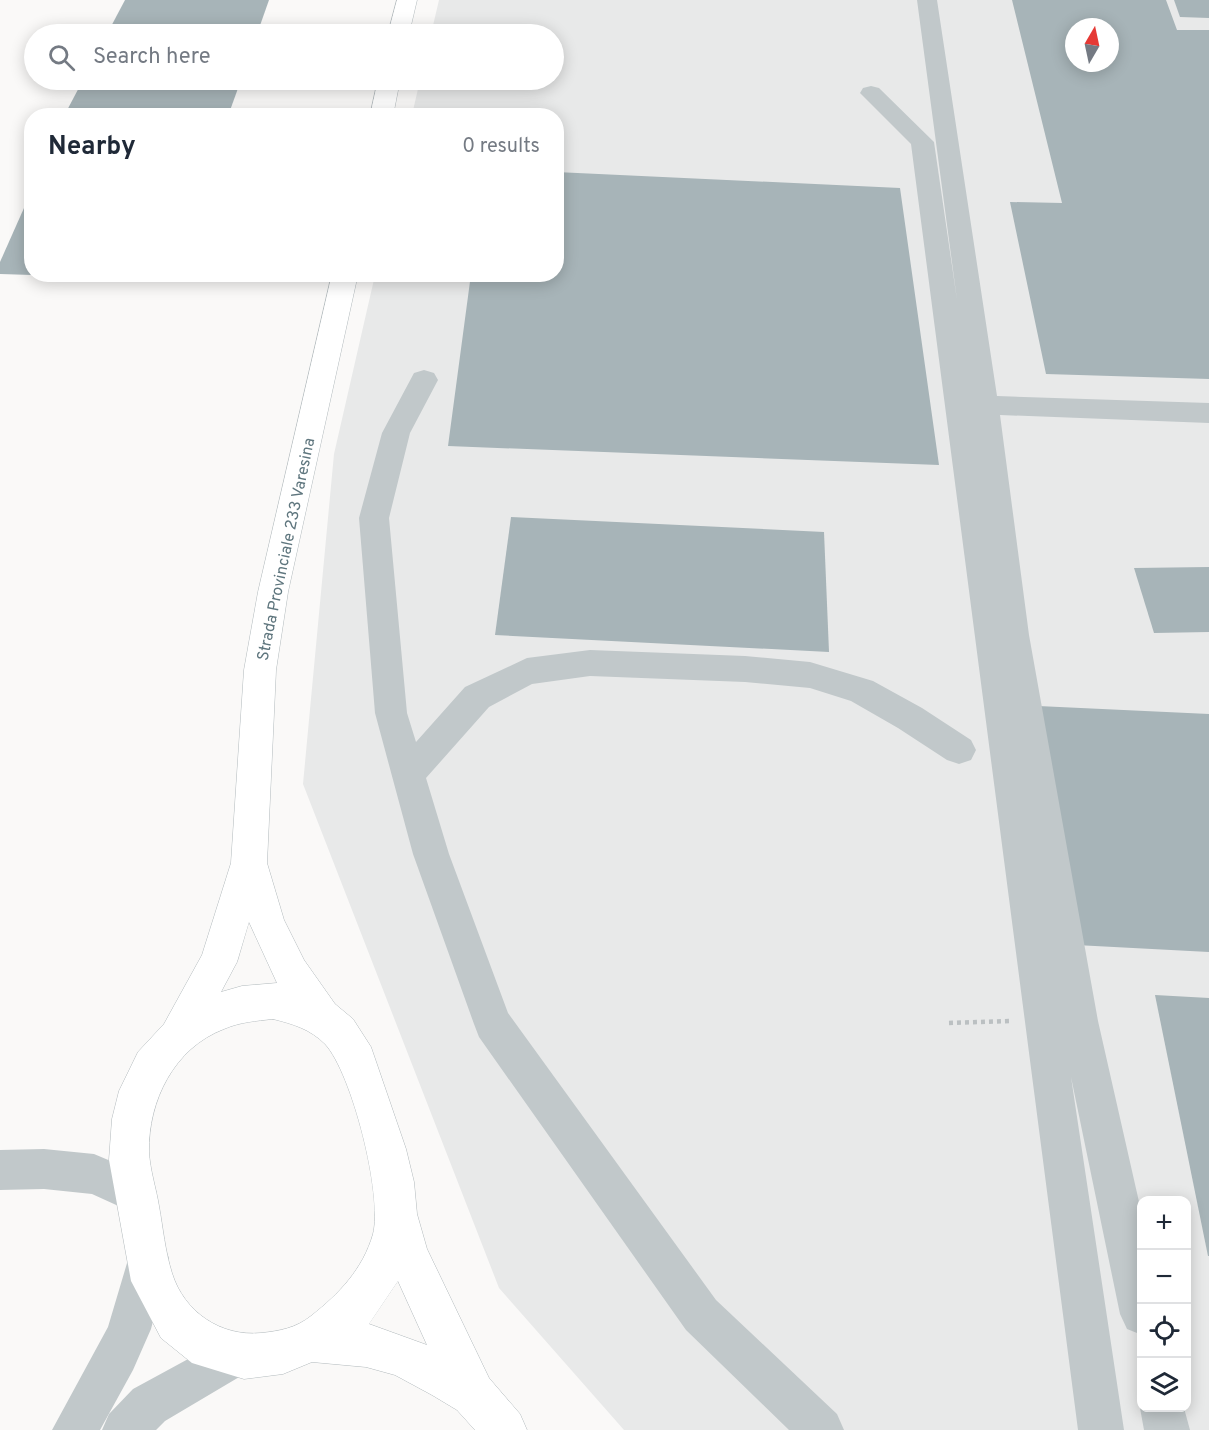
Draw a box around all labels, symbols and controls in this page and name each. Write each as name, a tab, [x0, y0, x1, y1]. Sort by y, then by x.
north arrow	[1065, 18, 1119, 72]
search box	[24, 24, 564, 90]
icon: search	[45, 41, 78, 74]
text: Search here	[93, 44, 211, 71]
text: Nearby	[48, 131, 136, 164]
text: 0 results	[462, 134, 540, 160]
street label: Strada Provinciale 233 Varesina	[254, 436, 320, 663]
map controls	[1137, 1196, 1191, 1412]
button: +	[1137, 1196, 1191, 1250]
button: −	[1137, 1250, 1191, 1304]
button: locate	[1137, 1304, 1191, 1358]
button: layers	[1137, 1358, 1191, 1412]

